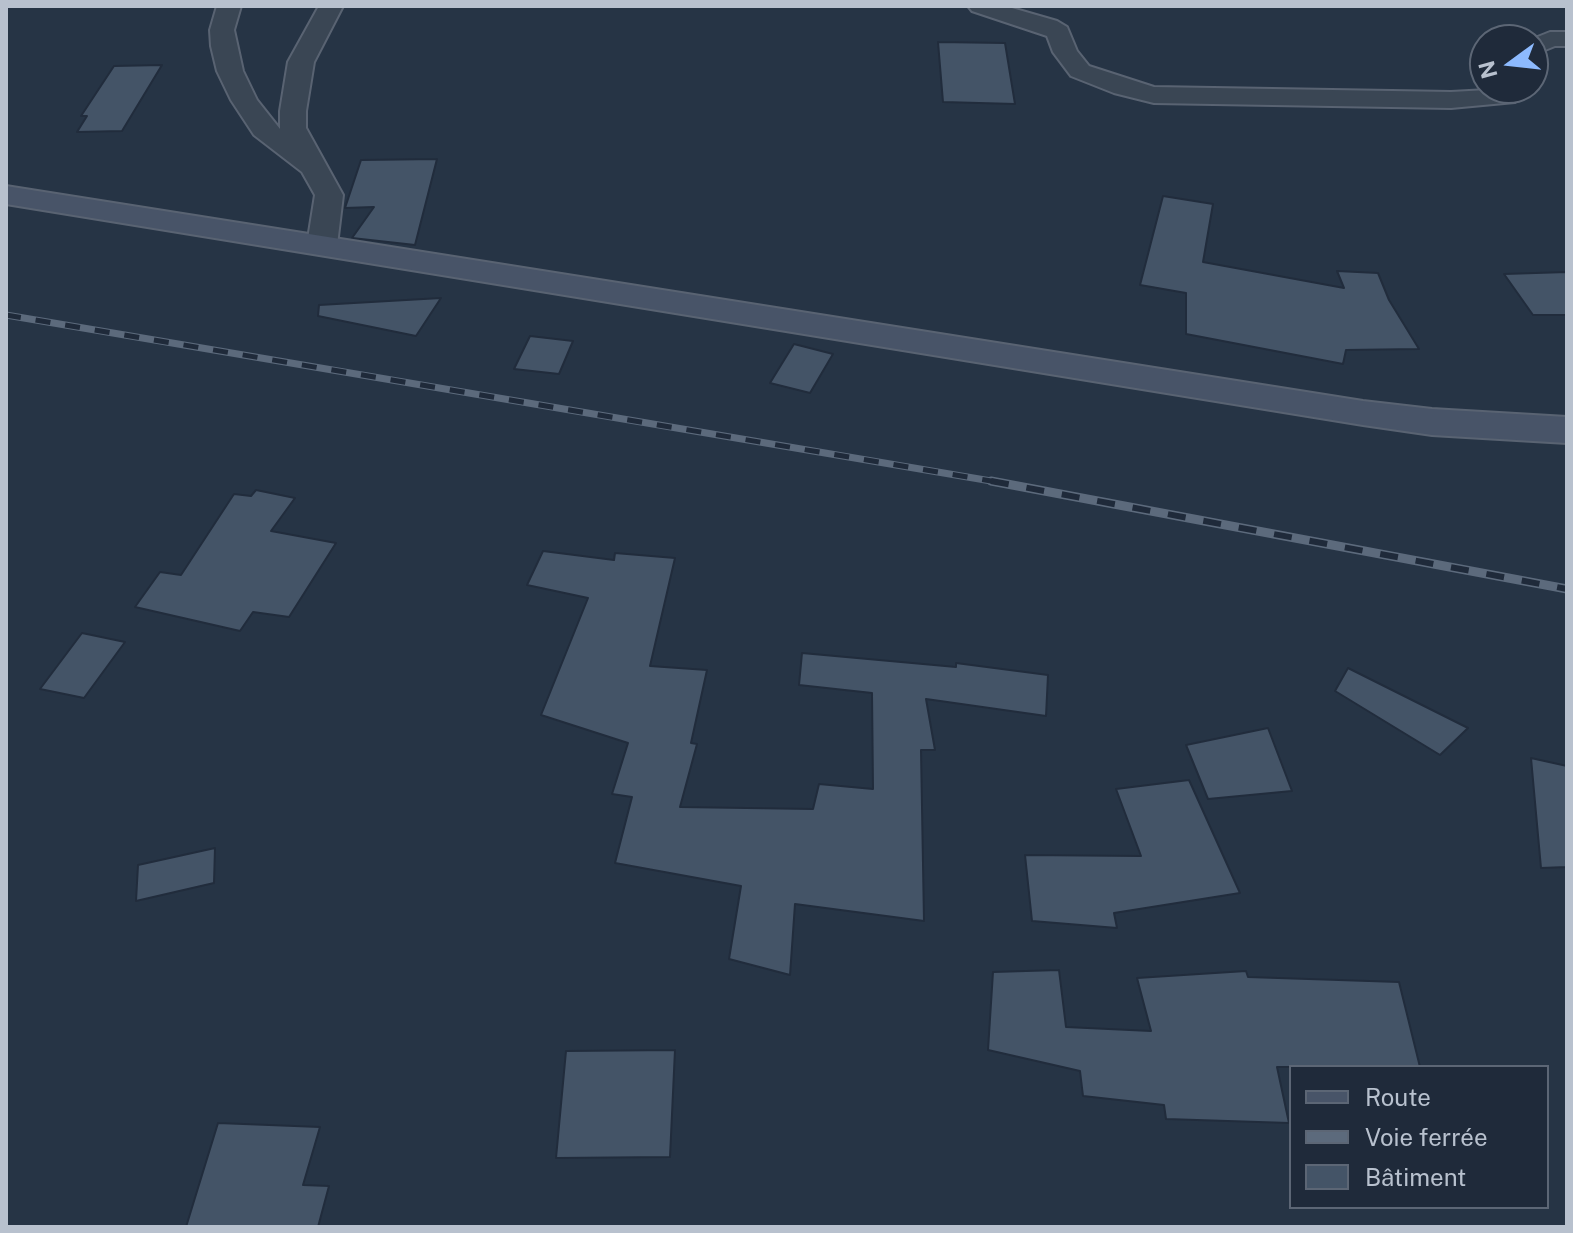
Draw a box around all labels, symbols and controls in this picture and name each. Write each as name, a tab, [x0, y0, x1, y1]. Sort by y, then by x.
north arrow	[1469, 24, 1549, 104]
text: N	[1473, 58, 1503, 81]
legend	[1289, 1065, 1549, 1209]
text: Route	[1365, 1083, 1431, 1111]
text: Voie ferrée	[1365, 1123, 1488, 1151]
text: Bâtiment	[1365, 1163, 1466, 1191]

